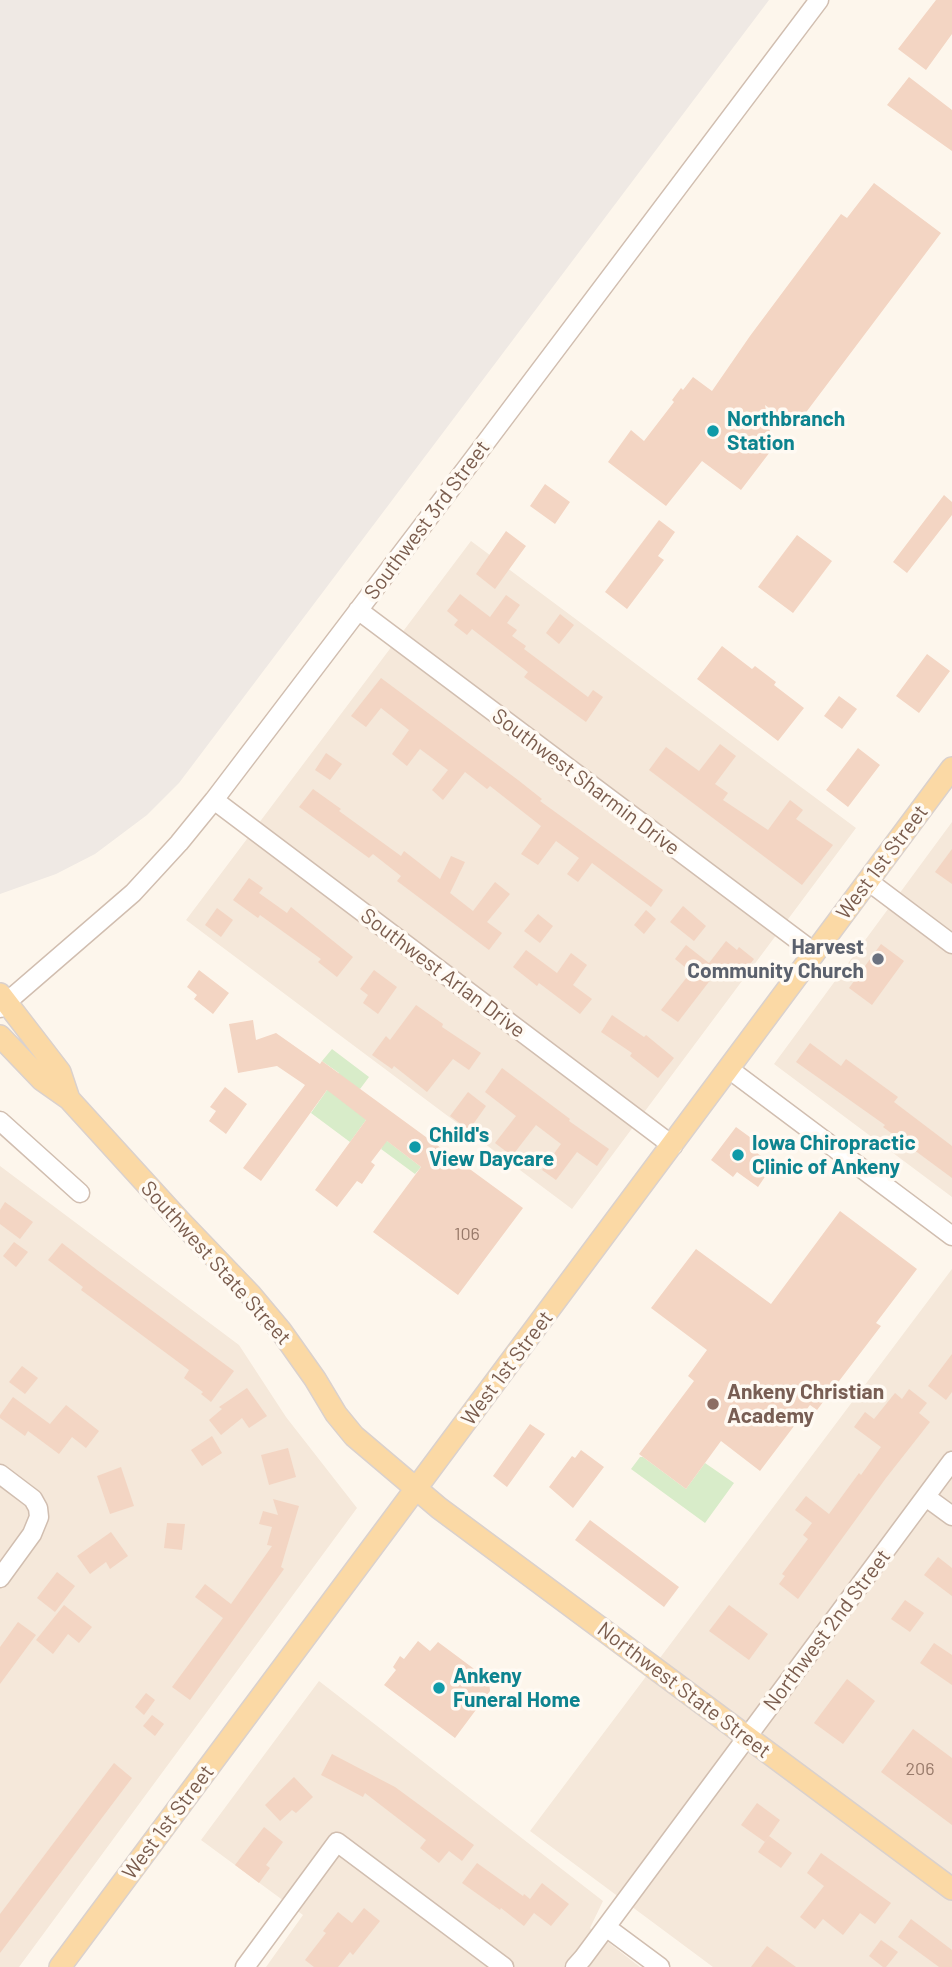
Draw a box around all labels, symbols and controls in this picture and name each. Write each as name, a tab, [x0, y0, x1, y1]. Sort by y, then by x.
place label: Northbranch Station	[727, 406, 845, 456]
marker: Northbranch Station	[705, 423, 721, 439]
street label: Southwest 3rd Street	[359, 435, 495, 605]
street label: Southwest Sharmin Drive	[487, 703, 685, 861]
street label: West 1st Street	[831, 800, 933, 924]
street label: Southwest Arlan Drive	[356, 903, 530, 1043]
place label: Harvest Community Church	[687, 934, 864, 984]
marker: Harvest Community Church	[870, 951, 886, 967]
place label: Child's View Daycare	[429, 1122, 554, 1172]
place label: Iowa Chiropractic Clinic of Ankeny	[752, 1130, 916, 1180]
marker: Child's View Daycare	[407, 1139, 423, 1155]
marker: Iowa Chiropractic Clinic of Ankeny	[730, 1147, 746, 1163]
street label: Southwest State Street	[136, 1176, 296, 1350]
house number: 106	[454, 1223, 480, 1245]
street label: West 1st Street	[456, 1306, 558, 1430]
place label: Ankeny Christian Academy	[727, 1379, 884, 1429]
marker: Ankeny Christian Academy	[705, 1396, 721, 1412]
street label: Northwest 2nd Street	[758, 1544, 896, 1716]
street label: Northwest State Street	[592, 1617, 776, 1763]
place label: Ankeny Funeral Home	[453, 1663, 580, 1713]
marker: Ankeny Funeral Home	[431, 1680, 447, 1696]
house number: 206	[905, 1758, 935, 1780]
street label: West 1st Street	[117, 1760, 219, 1884]

